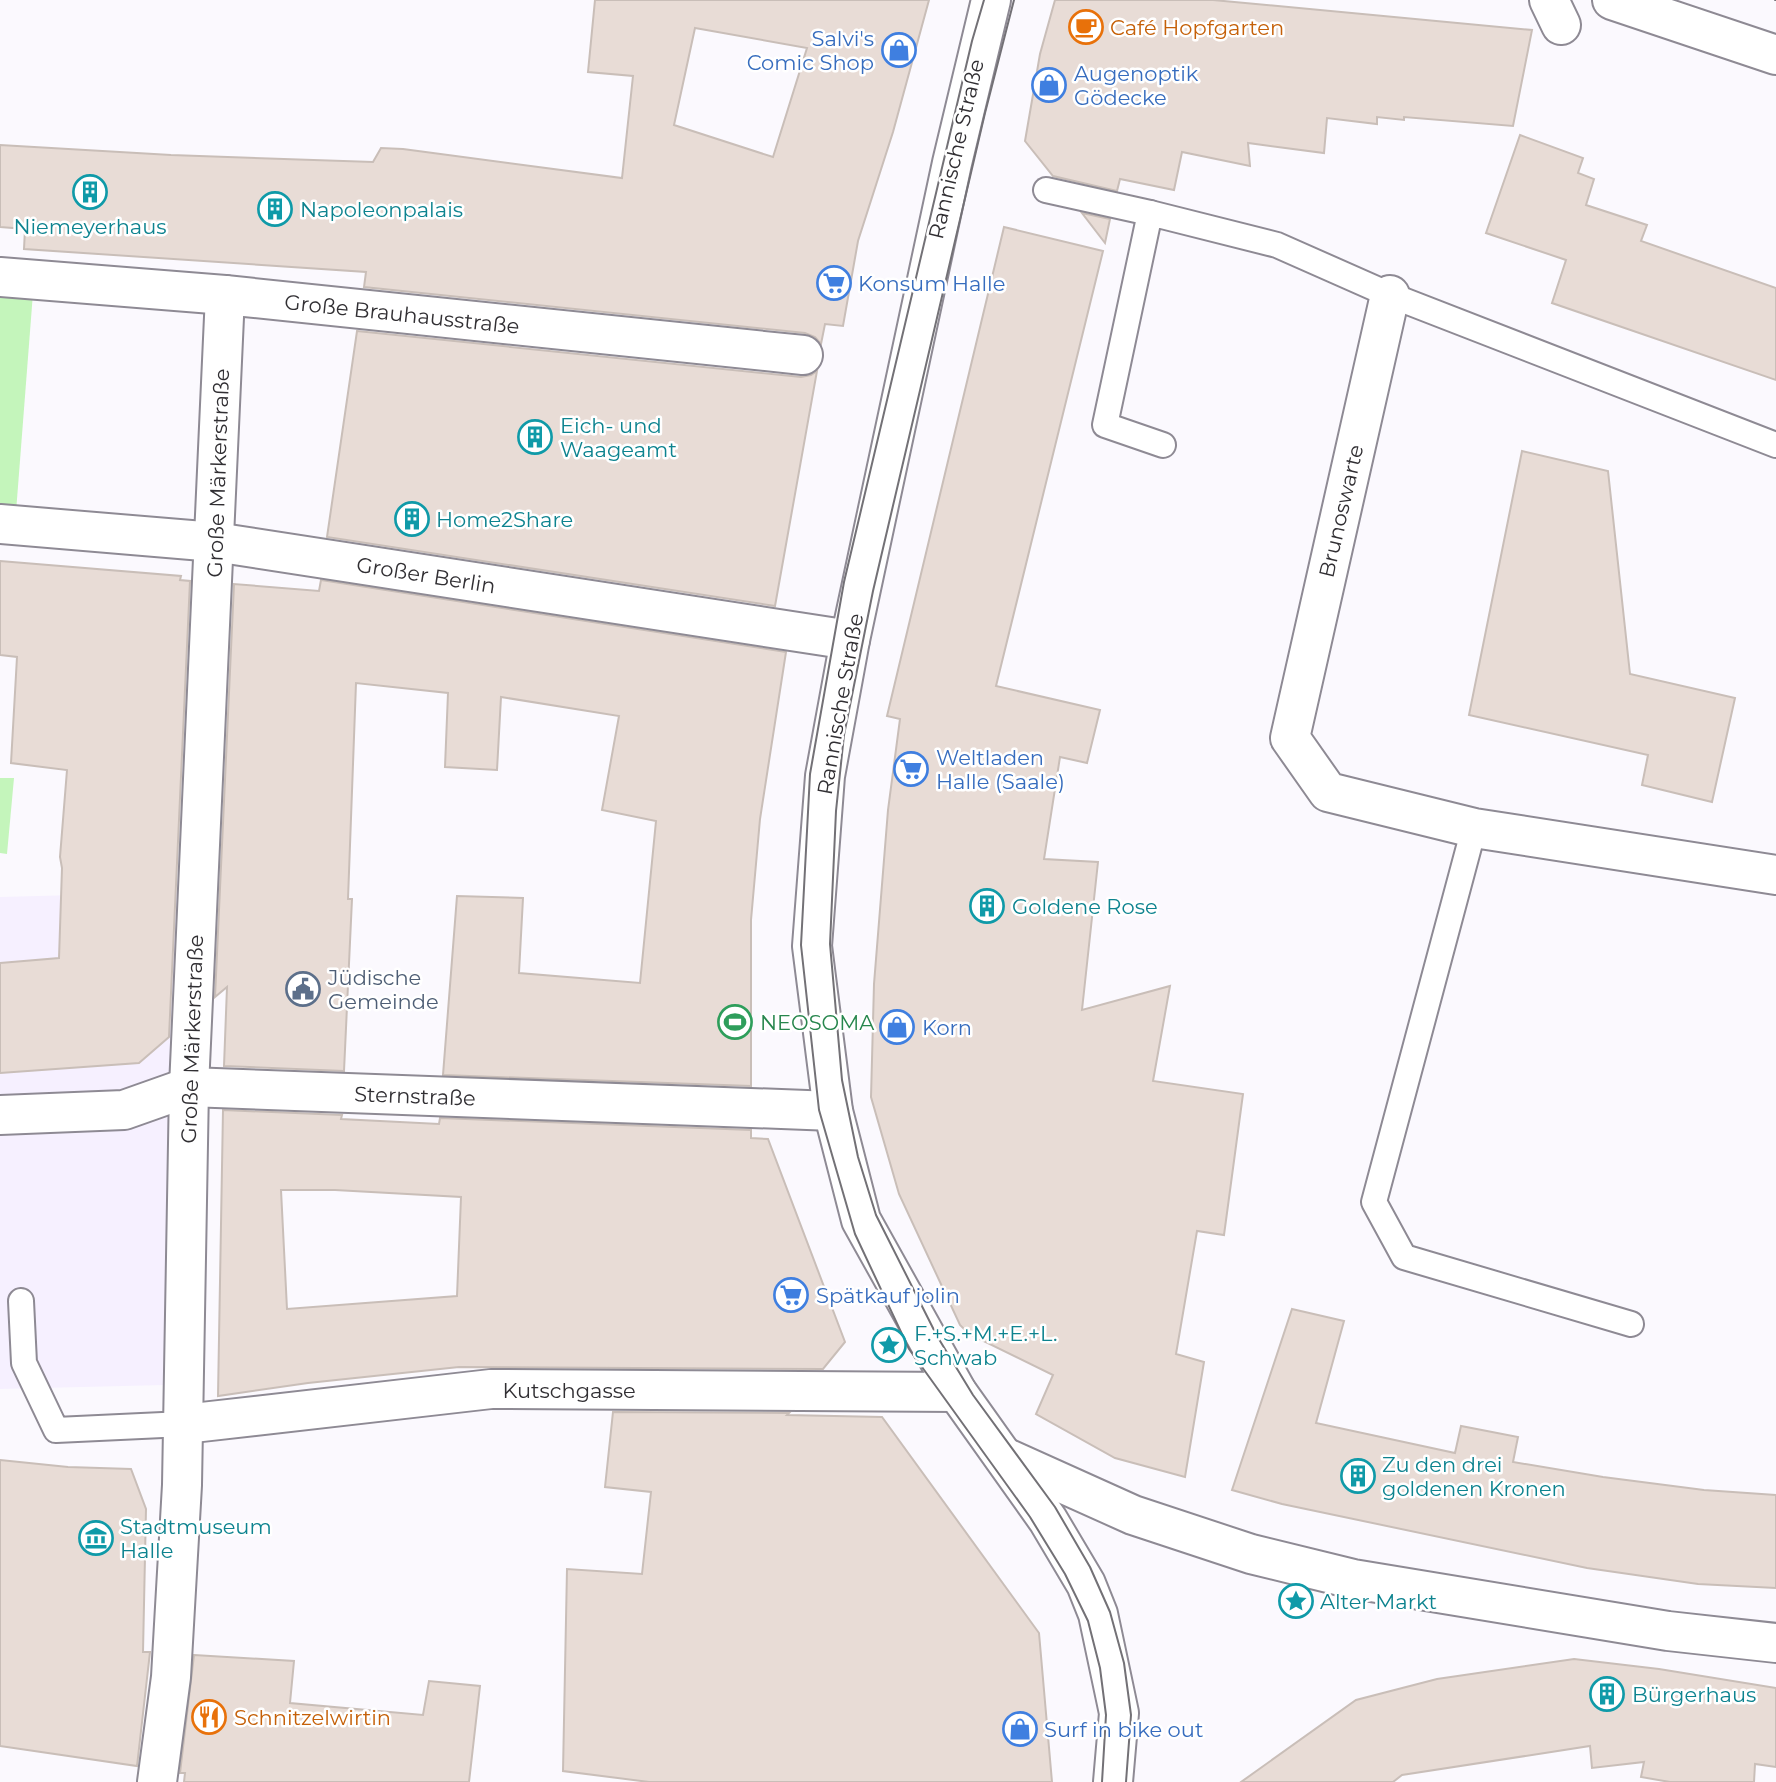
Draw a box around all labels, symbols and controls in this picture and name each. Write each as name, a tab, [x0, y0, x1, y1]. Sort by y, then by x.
cafe icon: Café Hopfgarten	[1067, 8, 1105, 46]
place label: Café Hopfgarten	[1110, 15, 1284, 40]
place label: Salvi's Comic Shop	[747, 26, 874, 75]
shop icon: Salvi's Comic Shop	[880, 31, 918, 69]
street label: Rannische Straße	[923, 57, 989, 241]
place label: Augenoptik Gödecke	[1074, 61, 1199, 110]
shop icon: Augenoptik Gödecke	[1030, 66, 1068, 104]
building icon: Niemeyerhaus	[71, 173, 109, 211]
building icon: Napoleonpalais	[256, 190, 294, 228]
place label: Napoleonpalais	[300, 197, 463, 222]
place label: Niemeyerhaus	[13, 214, 167, 239]
supermarket icon: Konsum Halle	[815, 264, 853, 302]
place label: Konsum Halle	[858, 271, 1005, 296]
street label: Große Brauhausstraße	[283, 289, 521, 339]
street label: Große Märkerstraße	[202, 368, 234, 578]
place label: Eich- und Waageamt	[560, 413, 677, 462]
building icon: Eich- und Waageamt	[516, 418, 554, 456]
street label: Brunoswarte	[1314, 442, 1368, 580]
building icon: Home2Share	[393, 500, 431, 538]
place label: Home2Share	[436, 507, 573, 532]
street label: Großer Berlin	[355, 552, 497, 598]
street label: Rannische Straße	[812, 611, 868, 797]
place label: Weltladen Halle (Saale)	[936, 745, 1065, 794]
supermarket icon: Weltladen Halle (Saale)	[892, 750, 930, 788]
building icon: Goldene Rose	[968, 887, 1006, 925]
place label: Goldene Rose	[1012, 894, 1158, 919]
street label: Große Märkerstraße	[176, 934, 208, 1144]
place label: Jüdische Gemeinde	[327, 965, 439, 1014]
public building icon: Jüdische Gemeinde	[284, 970, 322, 1008]
sports icon: NEOSOMA	[716, 1003, 754, 1041]
shop icon: Korn	[878, 1008, 916, 1046]
place label: NEOSOMA	[760, 1010, 875, 1035]
place label: Korn	[922, 1015, 972, 1040]
street label: Sternstraße	[354, 1081, 476, 1111]
supermarket icon: Spätkauf jolin	[772, 1276, 810, 1314]
place label: Spätkauf jolin	[816, 1283, 960, 1308]
place label: F.+S.+M.+E.+L. Schwab	[914, 1321, 1057, 1370]
place icon: F.+S.+M.+E.+L. Schwab	[870, 1326, 908, 1364]
street label: Kutschgasse	[502, 1378, 636, 1403]
place label: Zu den drei goldenen Kronen	[1382, 1452, 1566, 1501]
building icon: Zu den drei goldenen Kronen	[1339, 1457, 1377, 1495]
place label: Stadtmuseum Halle	[120, 1514, 272, 1563]
museum icon: Stadtmuseum Halle	[77, 1519, 115, 1557]
place icon: Alter Markt	[1277, 1582, 1315, 1620]
place label: Alter Markt	[1320, 1589, 1437, 1614]
building icon: Bürgerhaus	[1588, 1675, 1626, 1713]
place label: Bürgerhaus	[1632, 1682, 1756, 1707]
restaurant icon: Schnitzelwirtin	[190, 1698, 228, 1736]
place label: Schnitzelwirtin	[234, 1705, 391, 1730]
shop icon: Surf in bike out	[1001, 1710, 1039, 1748]
place label: Surf in bike out	[1044, 1717, 1203, 1742]

